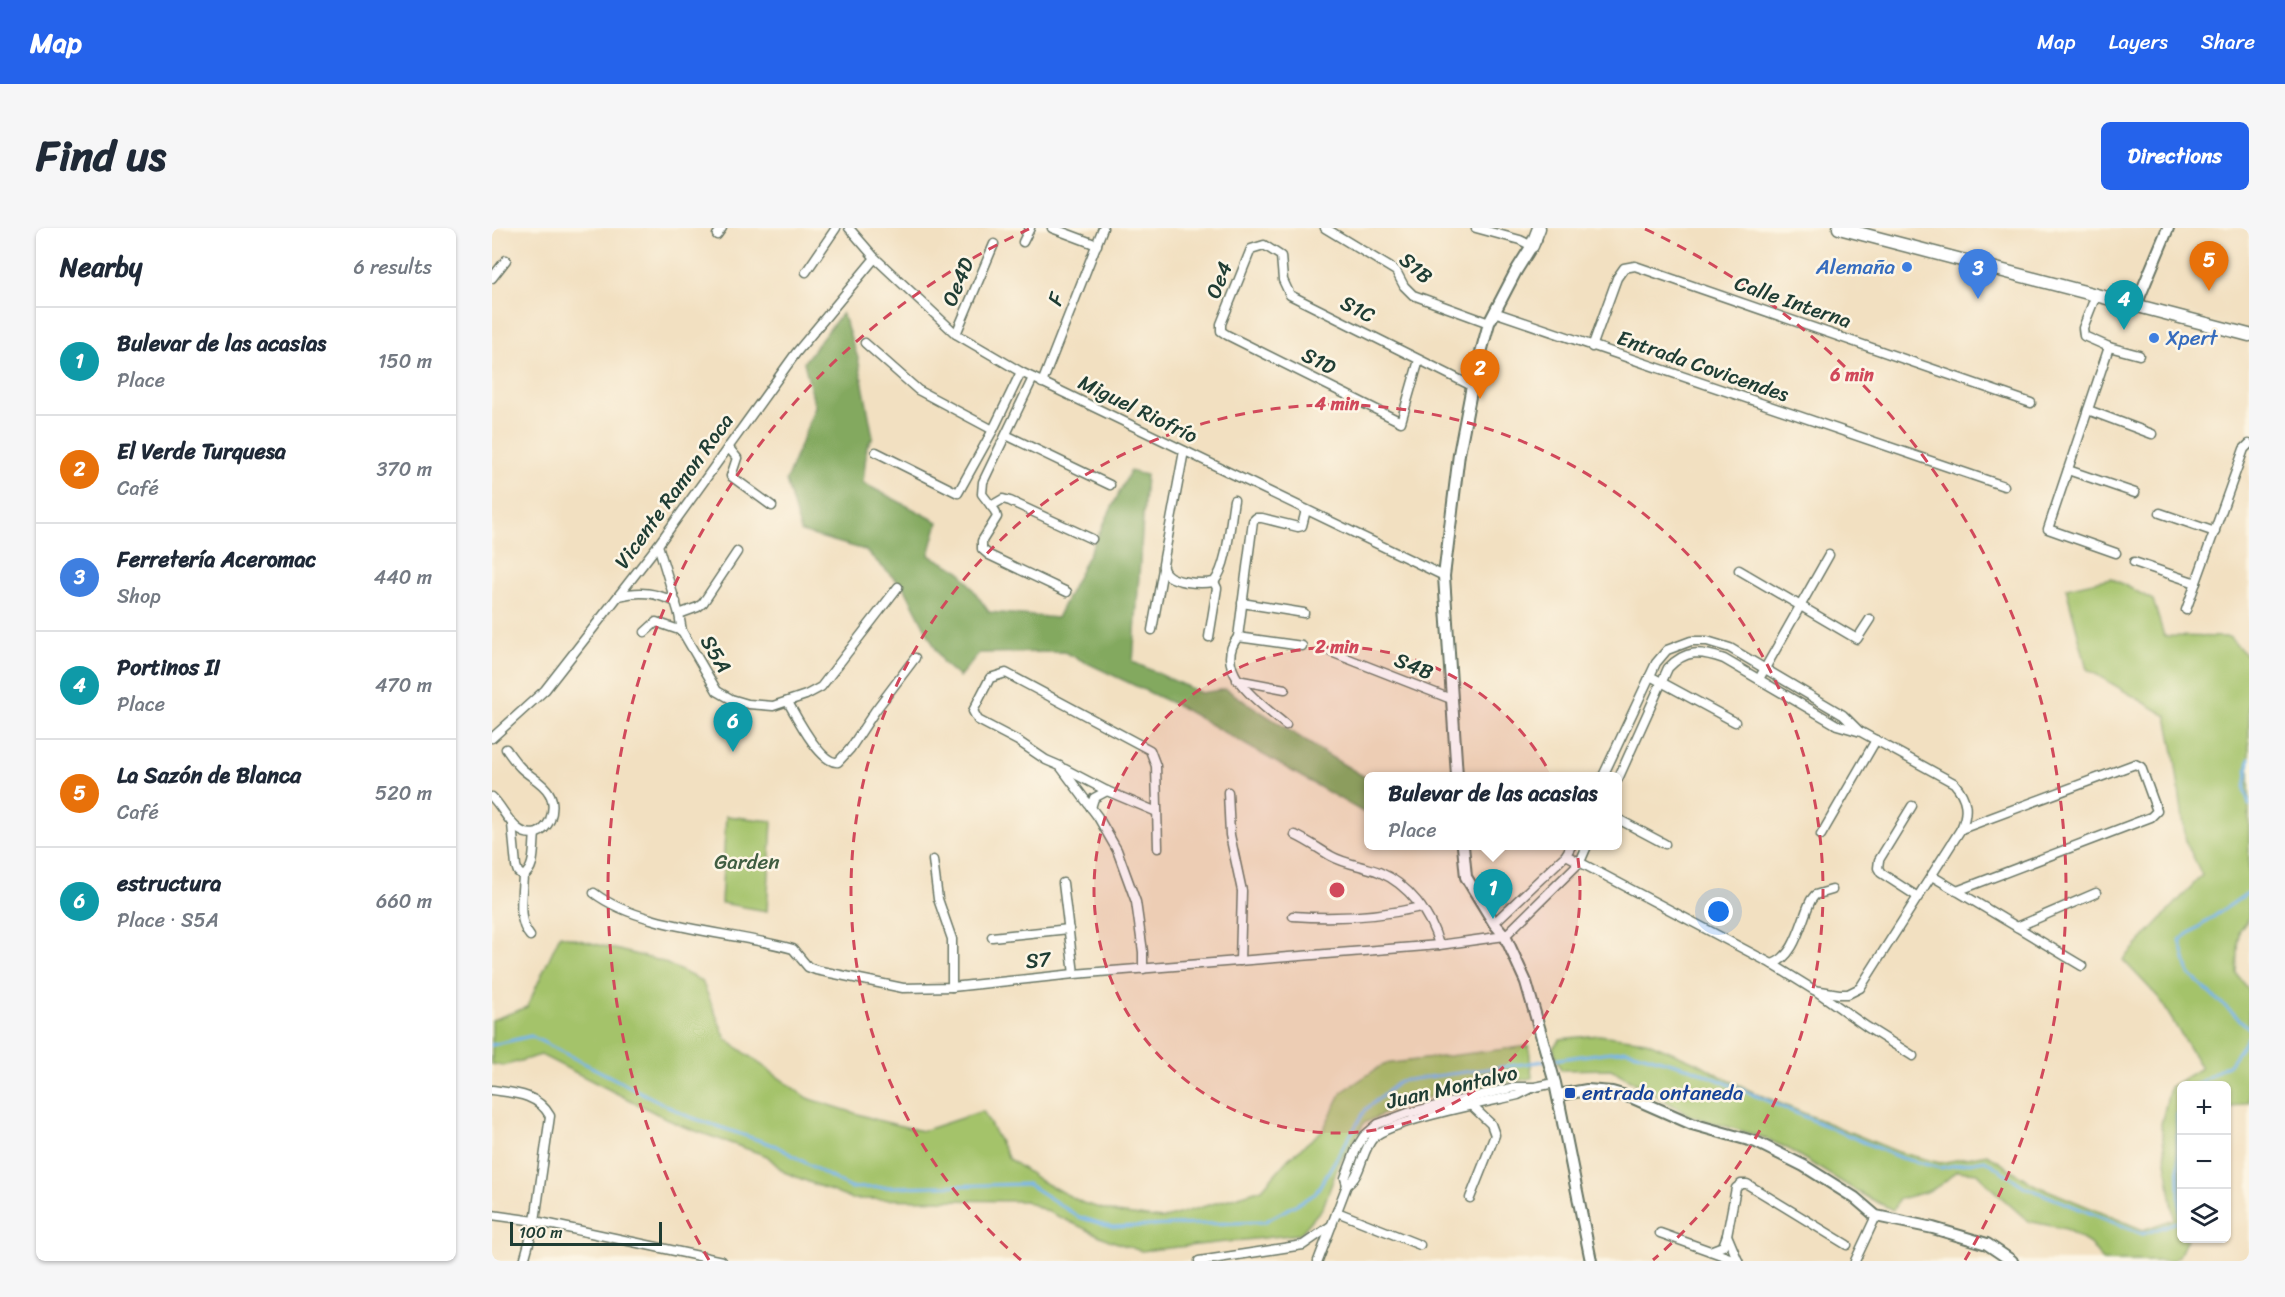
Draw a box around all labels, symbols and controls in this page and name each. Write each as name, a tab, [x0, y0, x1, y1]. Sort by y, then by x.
text: Map	[30, 18, 82, 67]
text: Map	[2037, 23, 2076, 61]
text: Layers	[2109, 23, 2168, 61]
text: Share	[2201, 23, 2255, 61]
text: Find us	[36, 119, 166, 193]
button: Directions	[2101, 122, 2249, 190]
street label: S1B	[1390, 242, 1442, 294]
pin: 5	[2190, 242, 2228, 291]
text: Nearby	[60, 244, 142, 290]
place label: Alemaña	[1815, 248, 1895, 286]
text: 6 results	[353, 250, 432, 285]
pin: 3	[1958, 250, 1998, 299]
street label: Oe4D	[931, 251, 985, 312]
street label: Oe4	[1194, 255, 1244, 305]
marker: Alemaña	[1900, 260, 1914, 274]
street label: Calle Interna	[1729, 264, 1857, 340]
pin: 4	[2104, 280, 2144, 330]
street label: S1C	[1334, 284, 1382, 334]
street label: F	[1036, 285, 1076, 311]
street label: Entrada Covicendes	[1612, 319, 1795, 413]
place label: Xpert	[2165, 319, 2219, 357]
text: Bulevar de las acasias	[117, 324, 326, 363]
marker: Xpert	[2147, 331, 2161, 345]
street label: S1D	[1295, 336, 1343, 386]
text: 1	[75, 344, 84, 379]
text: 150 m	[378, 344, 432, 379]
pin: 2	[1460, 350, 1500, 399]
text: 6 min	[1829, 359, 1874, 391]
text: Place	[117, 363, 165, 398]
street label: Miguel Riofrío	[1071, 364, 1205, 454]
text: 4 min	[1314, 388, 1360, 420]
street label: Vicente Ramon Roca	[604, 404, 744, 577]
text: El Verde Turquesa	[117, 432, 286, 471]
text: 2	[74, 452, 85, 487]
text: 370 m	[376, 452, 432, 487]
text: Café	[117, 471, 159, 506]
text: Ferretería Aceromac	[117, 540, 317, 579]
text: 3	[74, 560, 85, 595]
text: 440 m	[374, 560, 432, 595]
text: Shop	[117, 579, 161, 614]
street label: S5A	[690, 627, 742, 681]
text: 2 min	[1314, 631, 1359, 663]
street label: S4B	[1388, 641, 1440, 691]
text: Portinos II	[117, 648, 220, 687]
text: 4	[73, 668, 86, 703]
text: 470 m	[375, 668, 432, 703]
text: Place	[117, 687, 165, 722]
pin: 6	[714, 702, 752, 752]
text: La Sazón de Blanca	[117, 756, 301, 795]
popup	[1364, 772, 1622, 850]
text: Bulevar de las acasias	[1388, 774, 1598, 813]
text: 5	[73, 776, 86, 811]
text: 520 m	[375, 776, 432, 811]
text: Café	[117, 795, 159, 830]
text: Place	[1388, 813, 1437, 848]
park label: Garden	[714, 843, 780, 881]
text: estructura	[117, 864, 221, 903]
pin: 1	[1474, 870, 1512, 919]
centre of rings	[1327, 880, 1347, 900]
text: 6	[74, 884, 85, 919]
text: 660 m	[376, 884, 432, 919]
your location	[1704, 897, 1733, 926]
text: Place · S5A	[117, 903, 219, 938]
street label: S7	[1023, 940, 1055, 980]
street label: Juan Montalvo	[1382, 1053, 1522, 1121]
place label: entrada ontaneda	[1582, 1074, 1744, 1112]
map controls	[2177, 1081, 2231, 1243]
button: +	[2177, 1081, 2231, 1135]
marker: entrada ontaneda	[1563, 1086, 1577, 1100]
button: −	[2177, 1135, 2231, 1189]
button: layers	[2177, 1189, 2231, 1243]
text: 100 m	[519, 1218, 563, 1247]
scale bar	[510, 1219, 662, 1246]

